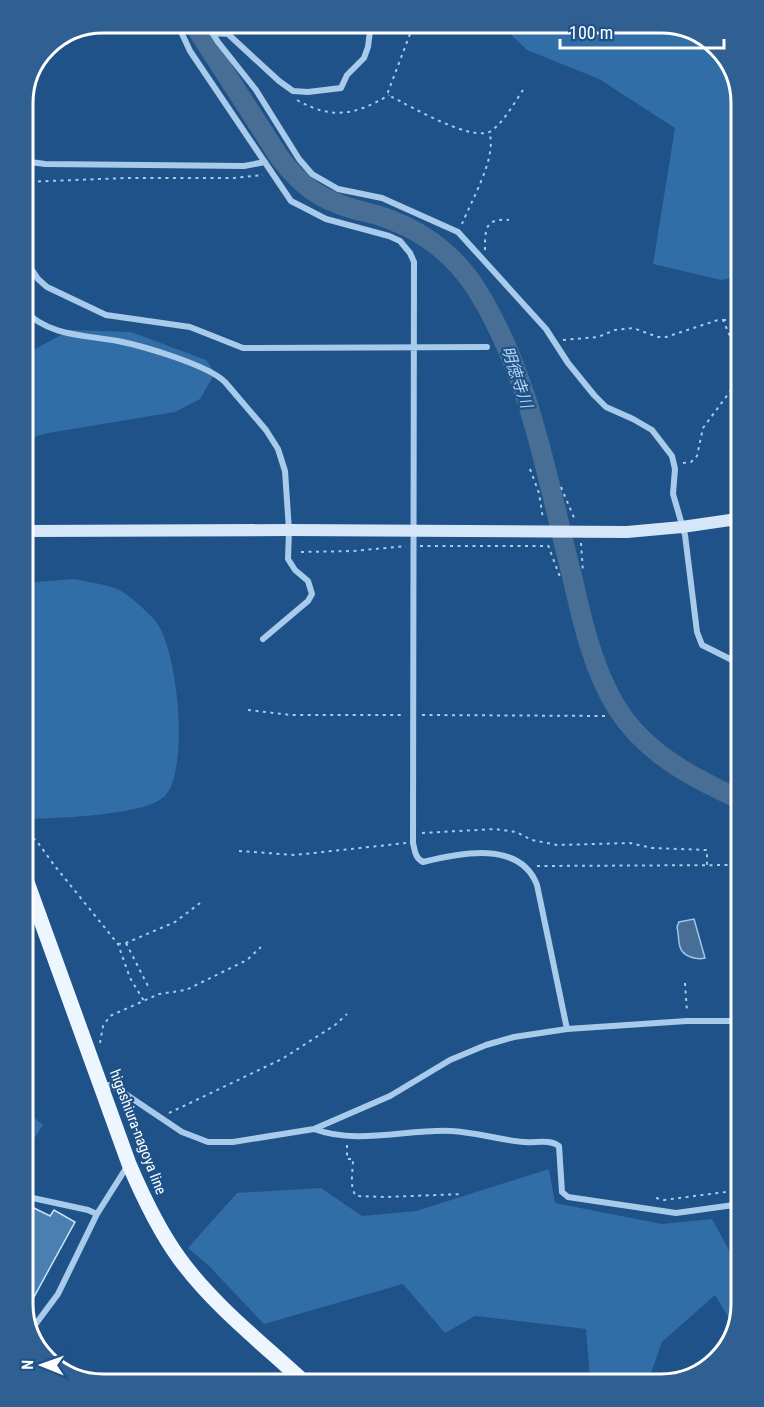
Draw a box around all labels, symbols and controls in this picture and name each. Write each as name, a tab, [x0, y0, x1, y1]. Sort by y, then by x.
scale bar	[560, 12, 724, 50]
text: 100 m	[569, 22, 613, 43]
water label: 明徳寺川	[498, 344, 537, 412]
street label: higashiura-nagoya line	[106, 1067, 170, 1197]
north arrow	[12, 1335, 72, 1395]
text: N	[18, 1360, 37, 1370]

